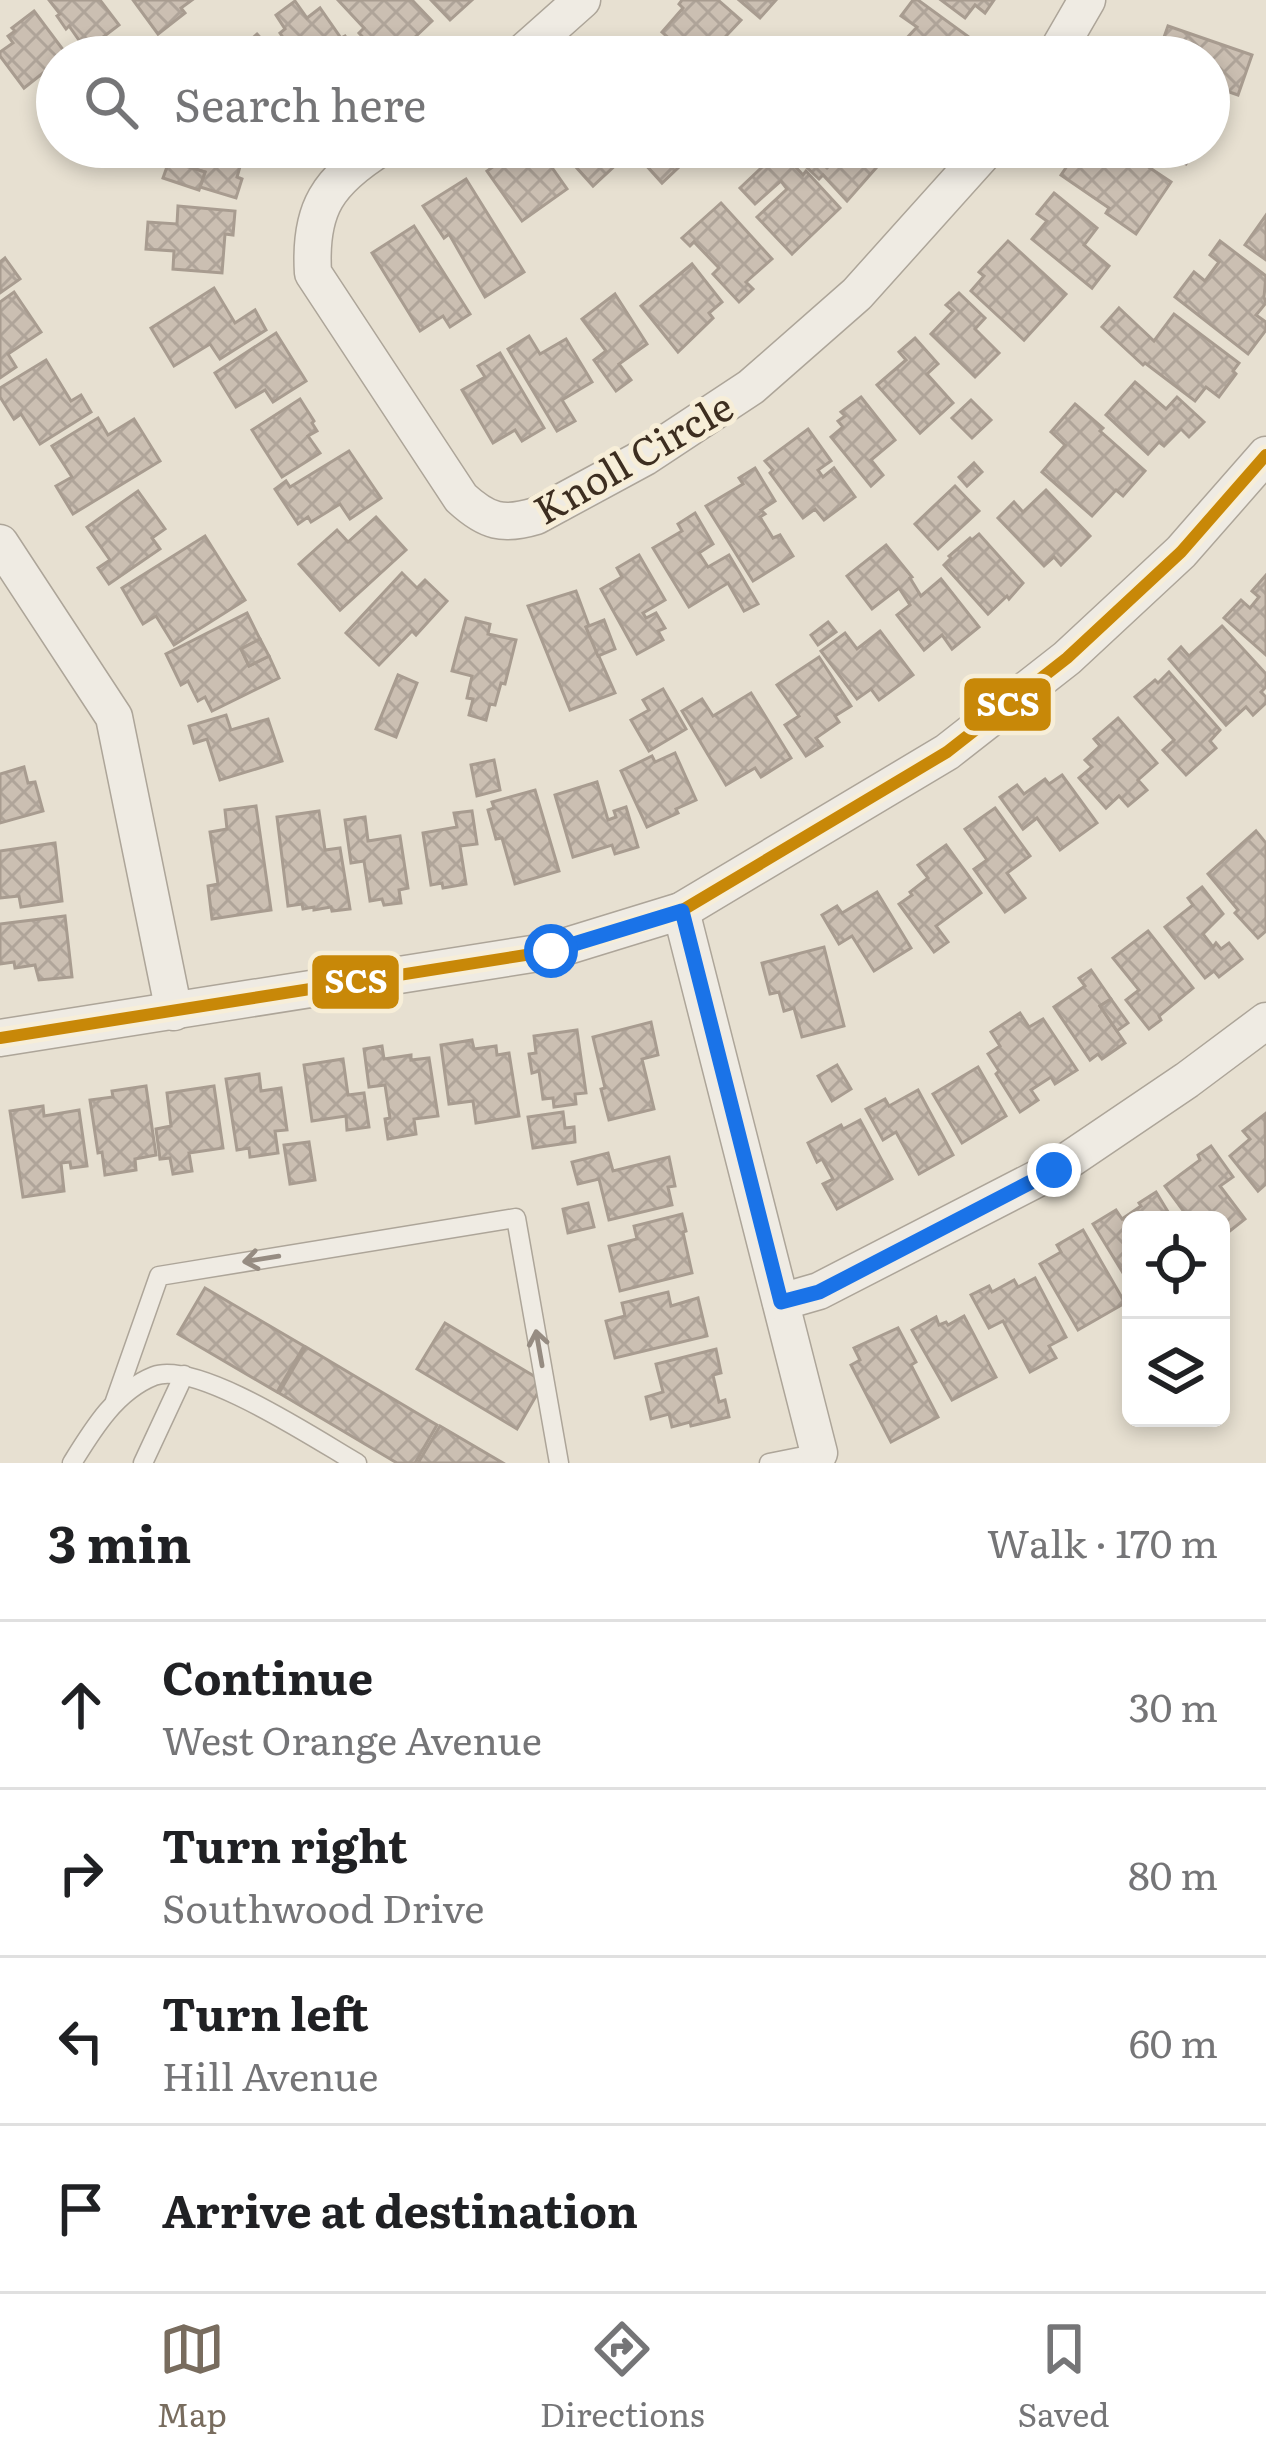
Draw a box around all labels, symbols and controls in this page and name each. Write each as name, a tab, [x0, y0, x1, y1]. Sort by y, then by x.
search box	[36, 36, 1230, 168]
icon: search	[78, 69, 144, 135]
text: Search here	[174, 69, 426, 136]
street label: Knoll Circle	[522, 375, 742, 537]
line badge: SCS	[962, 676, 1053, 733]
text: SCS	[976, 677, 1040, 726]
route start	[524, 924, 578, 978]
line badge: SCS	[310, 953, 401, 1011]
text: SCS	[324, 954, 388, 1003]
route end	[1027, 1143, 1081, 1197]
map controls	[1122, 1211, 1230, 1427]
button: locate	[1122, 1211, 1230, 1319]
one-way arrow	[242, 1248, 281, 1271]
button: layers	[1122, 1319, 1230, 1427]
one-way arrow	[526, 1329, 549, 1368]
text: 3 min	[48, 1503, 192, 1579]
text: Walk · 170 m	[987, 1512, 1218, 1570]
text: Continue	[162, 1642, 373, 1709]
icon: ahead	[48, 1672, 114, 1738]
text: 30 m	[1129, 1676, 1218, 1734]
text: West Orange Avenue	[162, 1709, 542, 1767]
text: Turn right	[162, 1810, 408, 1877]
icon: right	[48, 1840, 114, 1906]
text: 80 m	[1128, 1844, 1218, 1902]
text: Southwood Drive	[162, 1877, 485, 1935]
text: Turn left	[162, 1978, 369, 2045]
icon: left	[48, 2008, 114, 2074]
text: 60 m	[1129, 2012, 1218, 2070]
text: Hill Avenue	[162, 2045, 379, 2103]
text: Arrive at destination	[162, 2175, 638, 2242]
icon: arrive	[48, 2176, 114, 2242]
tab: Map	[156, 2316, 227, 2437]
tab: Directions	[540, 2316, 705, 2437]
tab: Saved	[1018, 2316, 1110, 2437]

